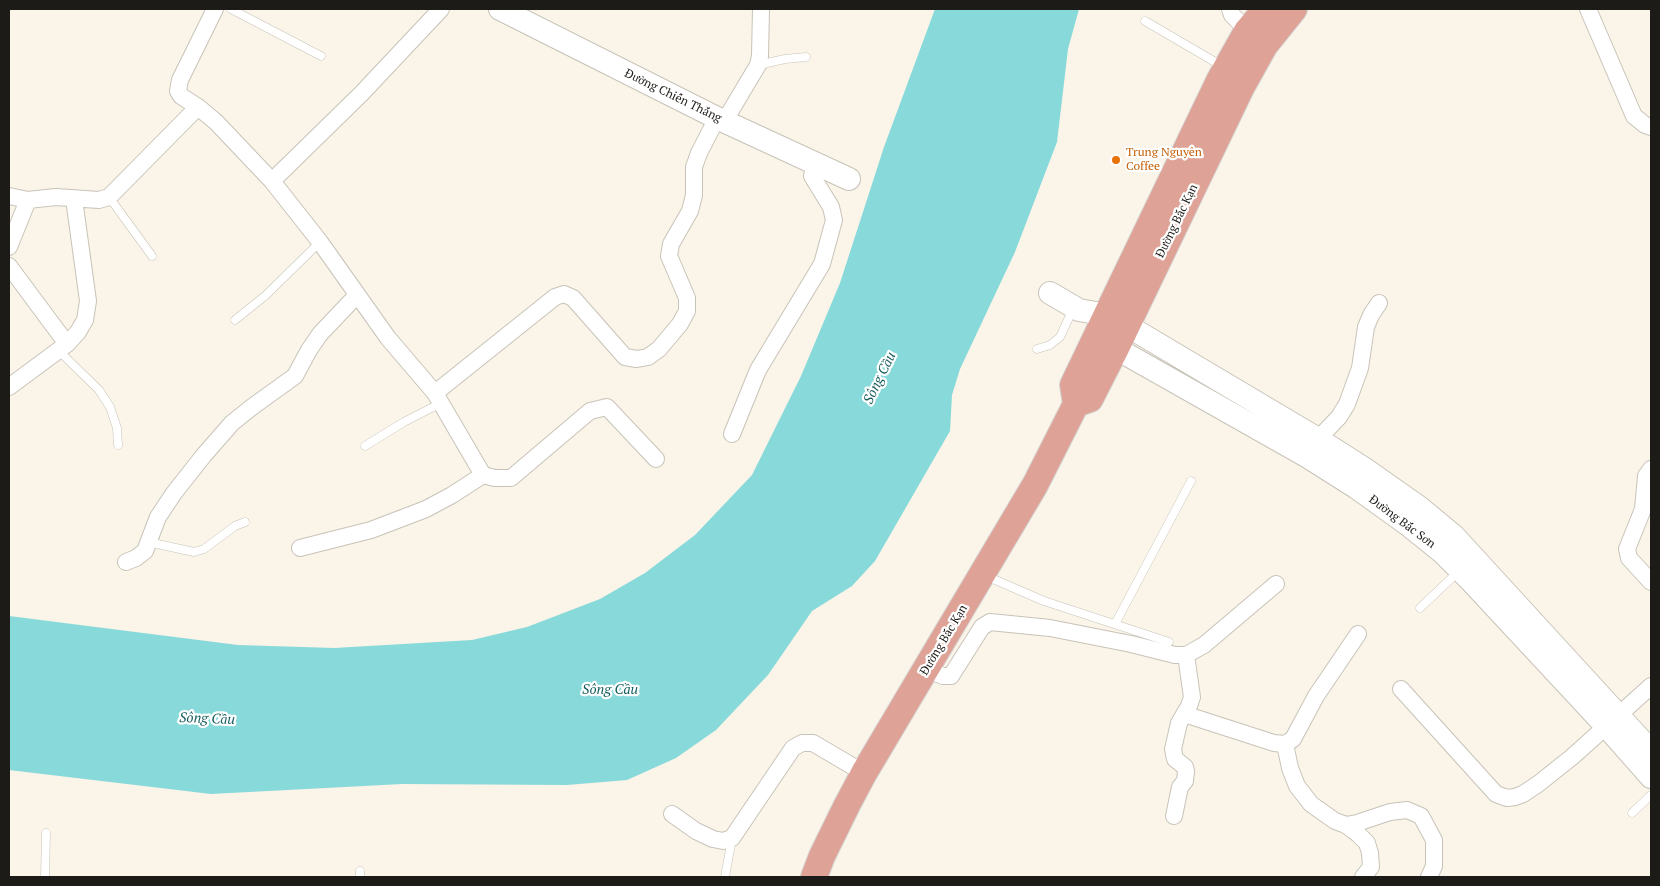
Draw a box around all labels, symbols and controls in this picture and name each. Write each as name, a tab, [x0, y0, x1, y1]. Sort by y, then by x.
street label: Đường Chiến Thắng	[622, 66, 724, 126]
place label: Trung Nguyên Coffee	[1126, 146, 1202, 174]
marker: Trung Nguyên Coffee	[1110, 154, 1122, 166]
street label: Đường Bắc Kạn	[1153, 182, 1201, 260]
water label: Sông Cầu	[860, 349, 900, 407]
street label: Đường Bắc Sơn	[1366, 492, 1438, 552]
street label: Đường Bắc Kạn	[917, 602, 971, 678]
water label: Sông Cầu	[582, 682, 638, 698]
water label: Sông Cầu	[179, 710, 235, 728]

